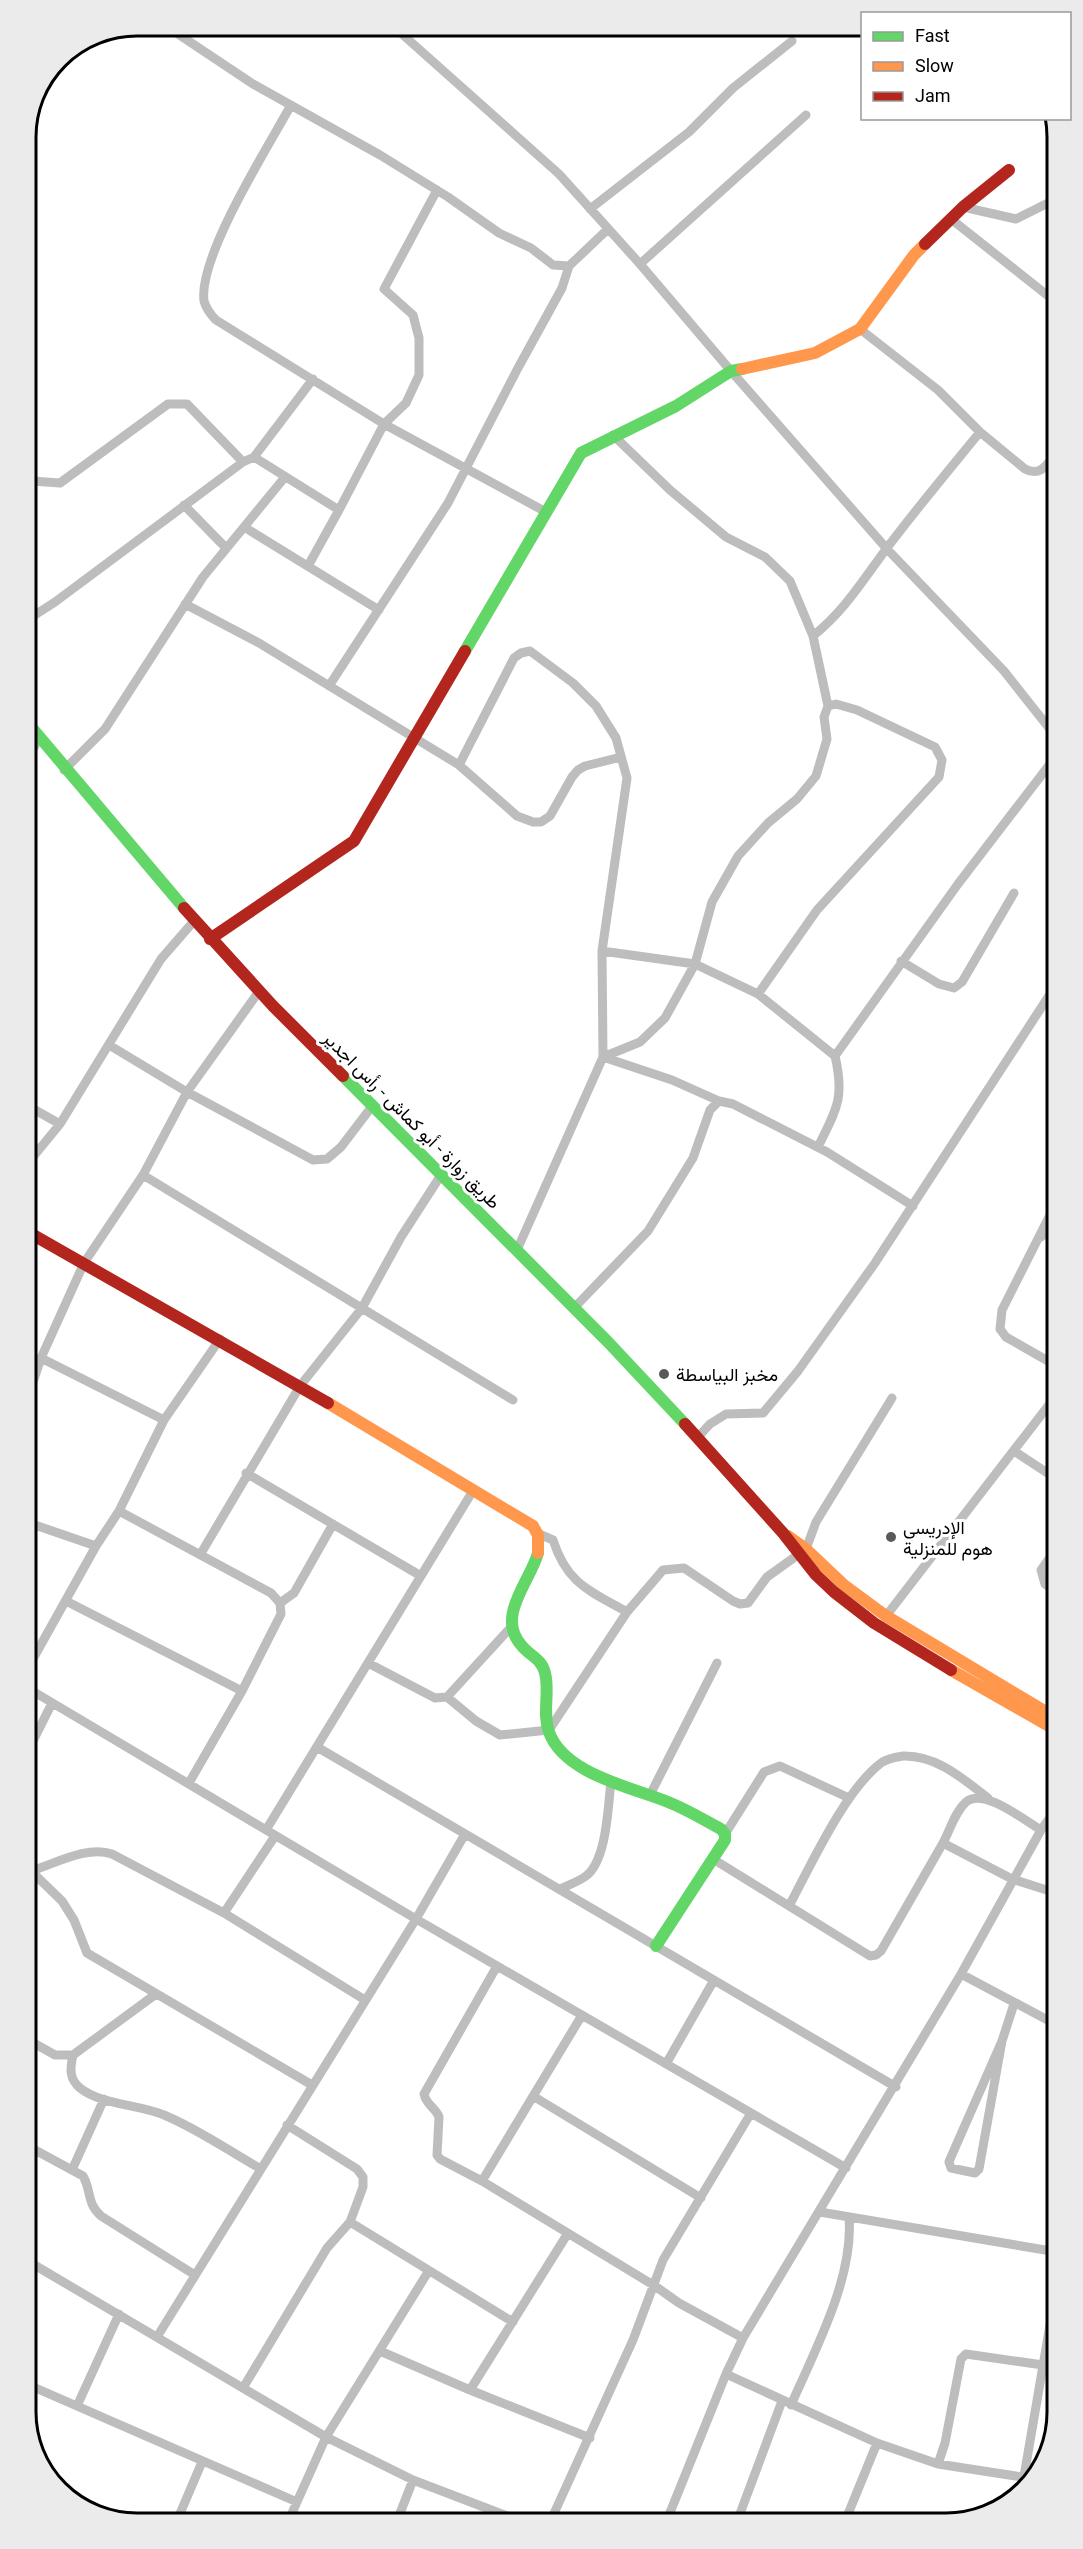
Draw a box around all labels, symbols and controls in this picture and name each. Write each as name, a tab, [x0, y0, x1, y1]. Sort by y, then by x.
legend	[861, 12, 1071, 120]
text: Fast	[915, 25, 950, 46]
text: Slow	[915, 55, 954, 76]
text: Jam	[915, 85, 951, 106]
street label: طريق زوارة - أبو كماش - رأس اجدير	[318, 1026, 505, 1214]
place label: مخبز البياسطة	[676, 1364, 778, 1386]
marker: مخبز البياسطة	[657, 1367, 671, 1381]
place label: الإدريسي هوم للمنزلية	[903, 1517, 993, 1561]
marker: الإدريسي هوم للمنزلية	[884, 1530, 898, 1544]

